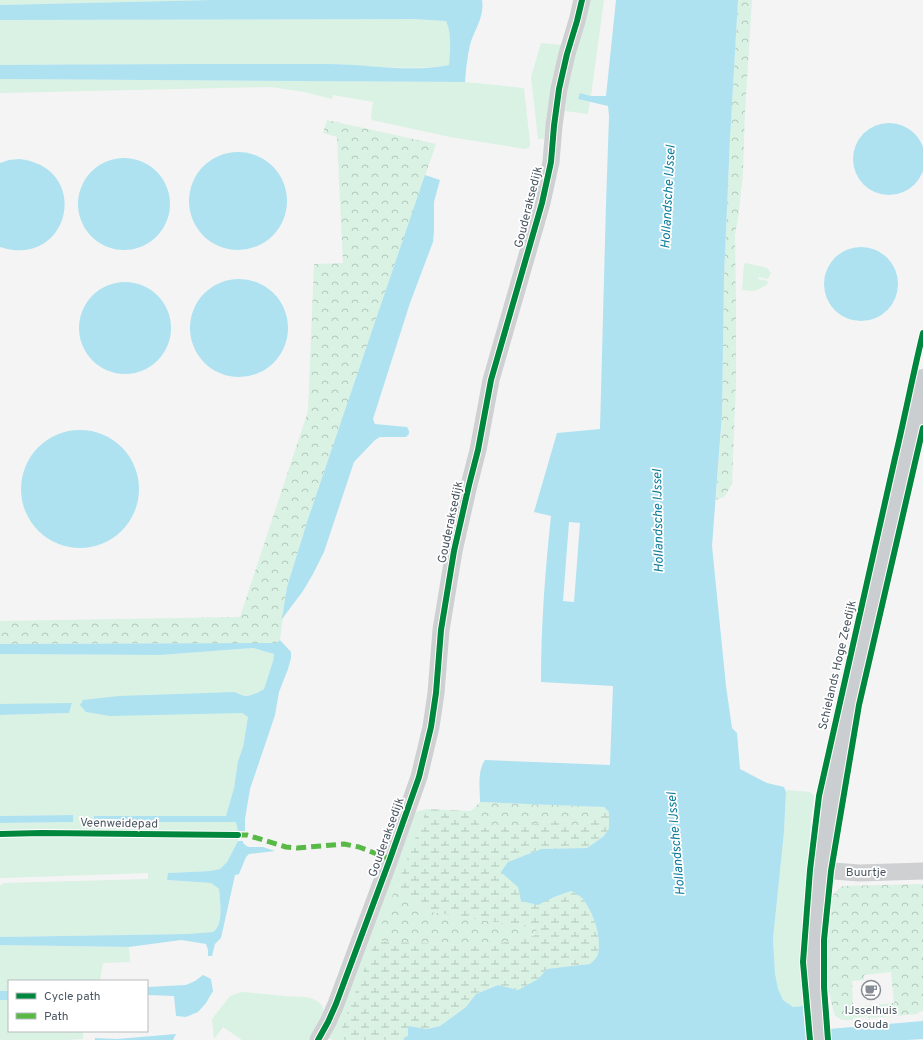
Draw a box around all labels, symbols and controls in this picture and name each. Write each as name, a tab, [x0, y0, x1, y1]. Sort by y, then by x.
water label: Hollandsche IJssel	[658, 144, 680, 249]
street label: Gouderaksedijk	[511, 165, 547, 250]
water label: Hollandsche IJssel	[650, 468, 668, 573]
street label: Gouderaksedijk	[434, 480, 467, 565]
street label: Schielands Hoge Zeedijk	[815, 599, 861, 732]
water label: Hollandsche IJssel	[664, 791, 689, 896]
street label: Gouderaksedijk	[365, 795, 409, 879]
street label: Veenweidepad	[80, 815, 158, 833]
street label: Buurtje	[846, 865, 886, 881]
cafe icon: IJsselhuis Gouda	[860, 979, 882, 1001]
legend	[8, 980, 148, 1032]
text: Cycle path	[44, 989, 101, 1005]
place label: IJsselhuis Gouda	[845, 1003, 897, 1033]
text: Path	[44, 1009, 69, 1025]

